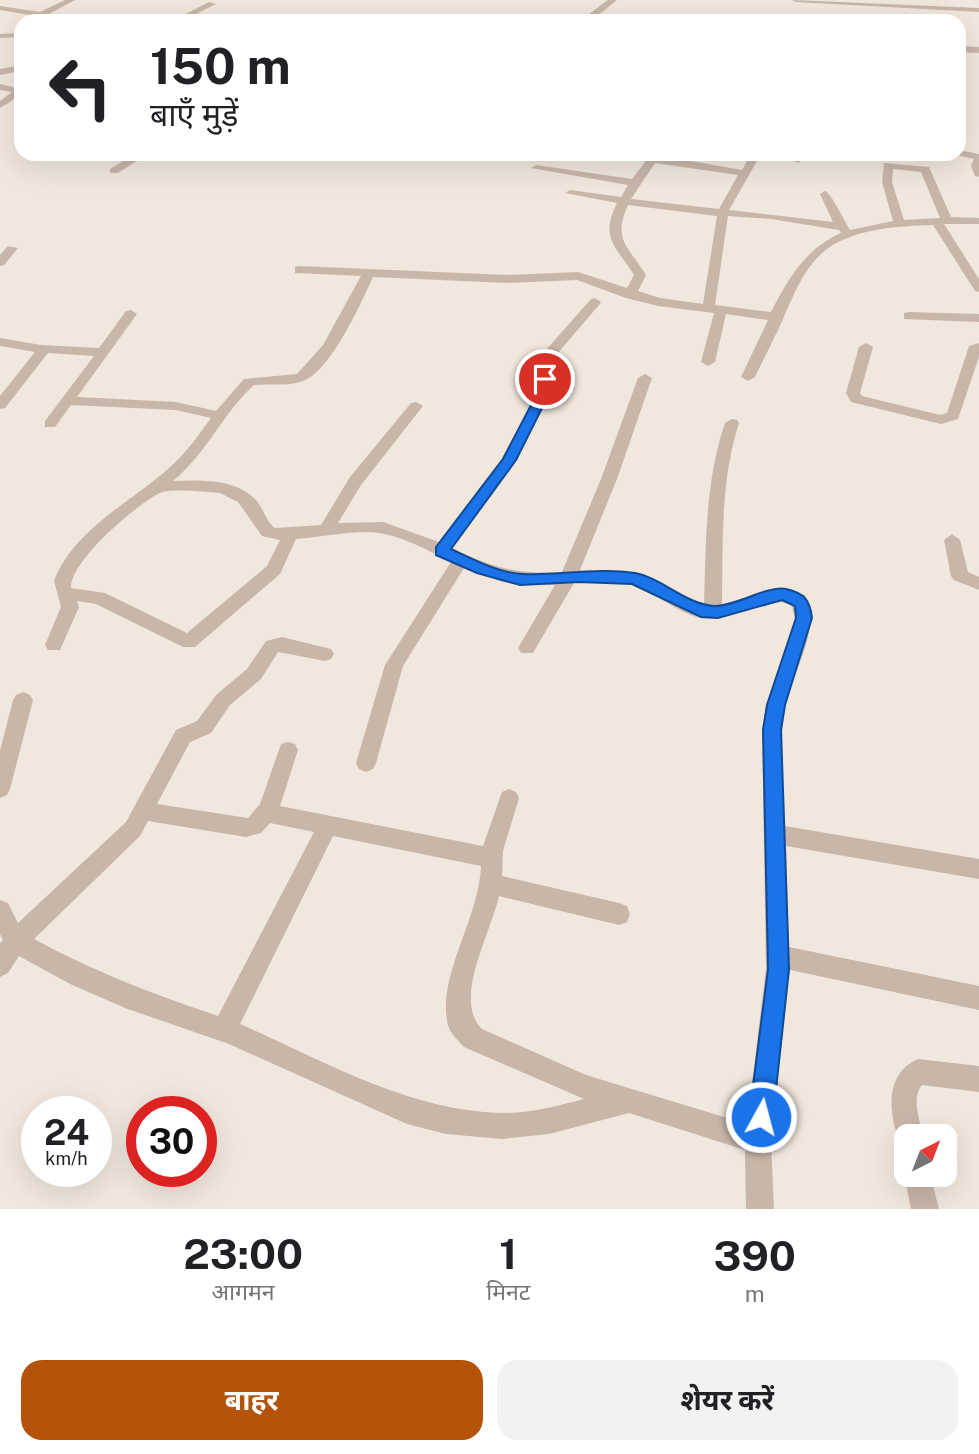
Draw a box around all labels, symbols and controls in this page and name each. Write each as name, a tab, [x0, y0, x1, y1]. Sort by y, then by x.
text: 150 m	[150, 37, 291, 95]
icon: left	[35, 42, 126, 133]
text: बाएँ मुड़ें	[150, 96, 238, 133]
pin	[515, 349, 575, 409]
icon: arrive	[526, 360, 564, 398]
position arrow	[724, 1080, 798, 1154]
speed limit sign: 30	[126, 1096, 217, 1187]
text: 24	[44, 1112, 89, 1153]
north arrow	[894, 1124, 957, 1186]
map controls	[894, 1124, 957, 1187]
text: km/h	[45, 1148, 88, 1169]
text: 23:00	[183, 1229, 303, 1278]
text: 1	[499, 1229, 517, 1278]
text: 390	[713, 1231, 796, 1280]
text: आगमन	[212, 1278, 275, 1305]
text: मिनट	[486, 1278, 530, 1305]
text: m	[745, 1280, 765, 1307]
button: बाहर	[21, 1360, 483, 1440]
button: शेयर करें	[497, 1360, 958, 1440]

